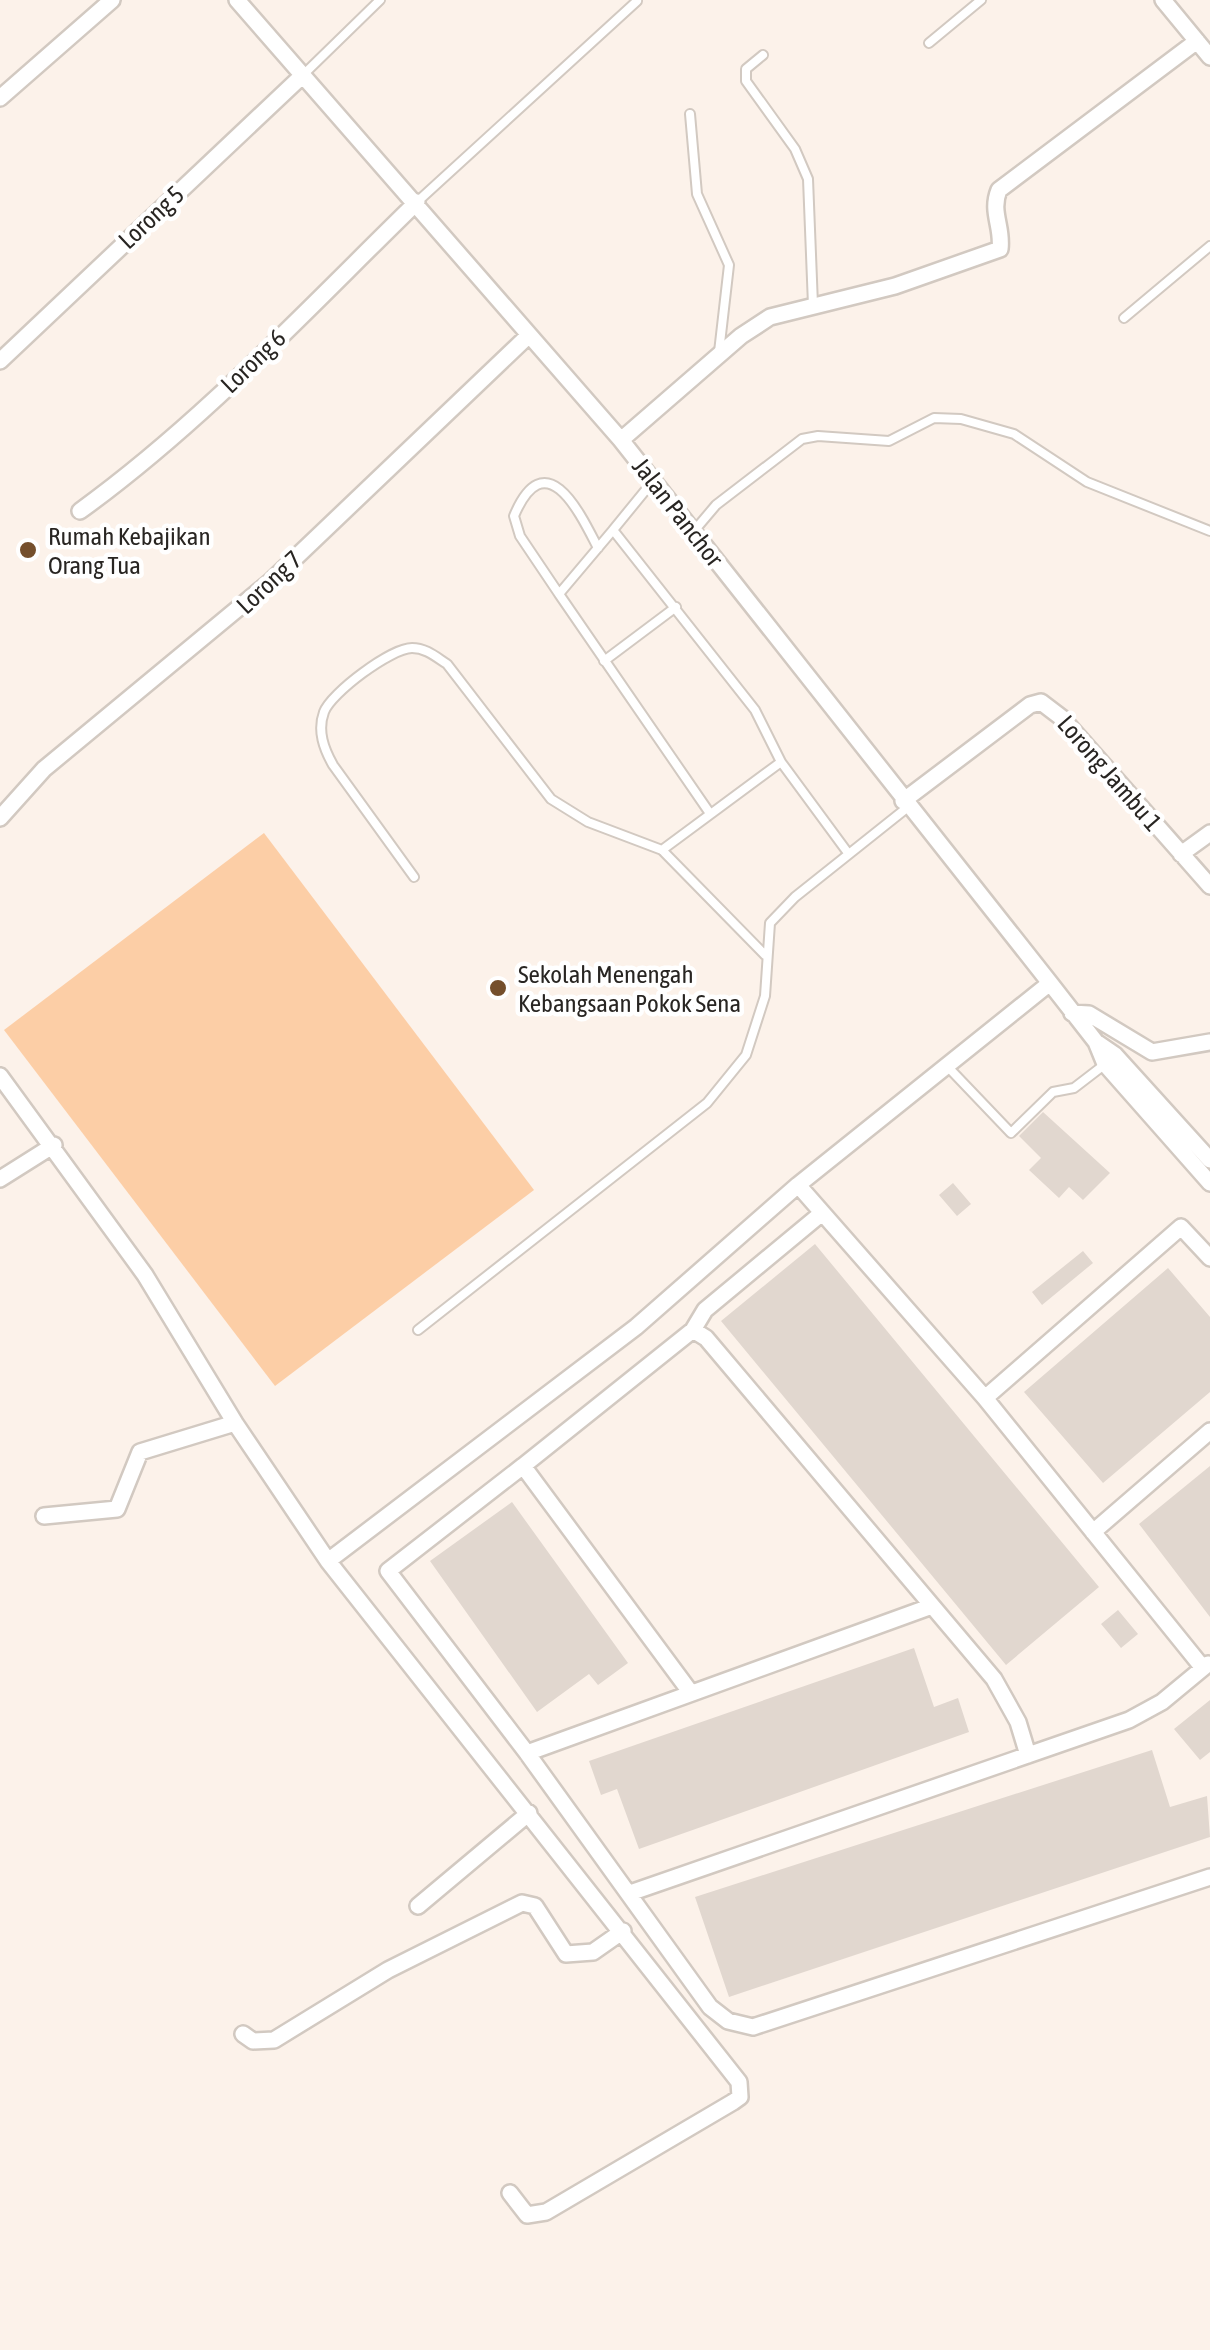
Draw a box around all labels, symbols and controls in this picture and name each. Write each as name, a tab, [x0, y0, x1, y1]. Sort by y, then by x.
street label: Lorong 5	[113, 180, 189, 254]
street label: Lorong 6	[215, 324, 291, 398]
street label: Jalan Panchor	[627, 452, 729, 572]
place label: Rumah Kebajikan Orang Tua	[48, 522, 211, 579]
marker: Rumah Kebajikan Orang Tua	[17, 539, 39, 561]
street label: Lorong 7	[231, 545, 307, 619]
street label: Lorong Jambu 1	[1052, 710, 1168, 836]
place label: Sekolah Menengah Kebangsaan Pokok Sena	[518, 960, 741, 1017]
marker: Sekolah Menengah Kebangsaan Pokok Sena	[487, 977, 509, 999]

